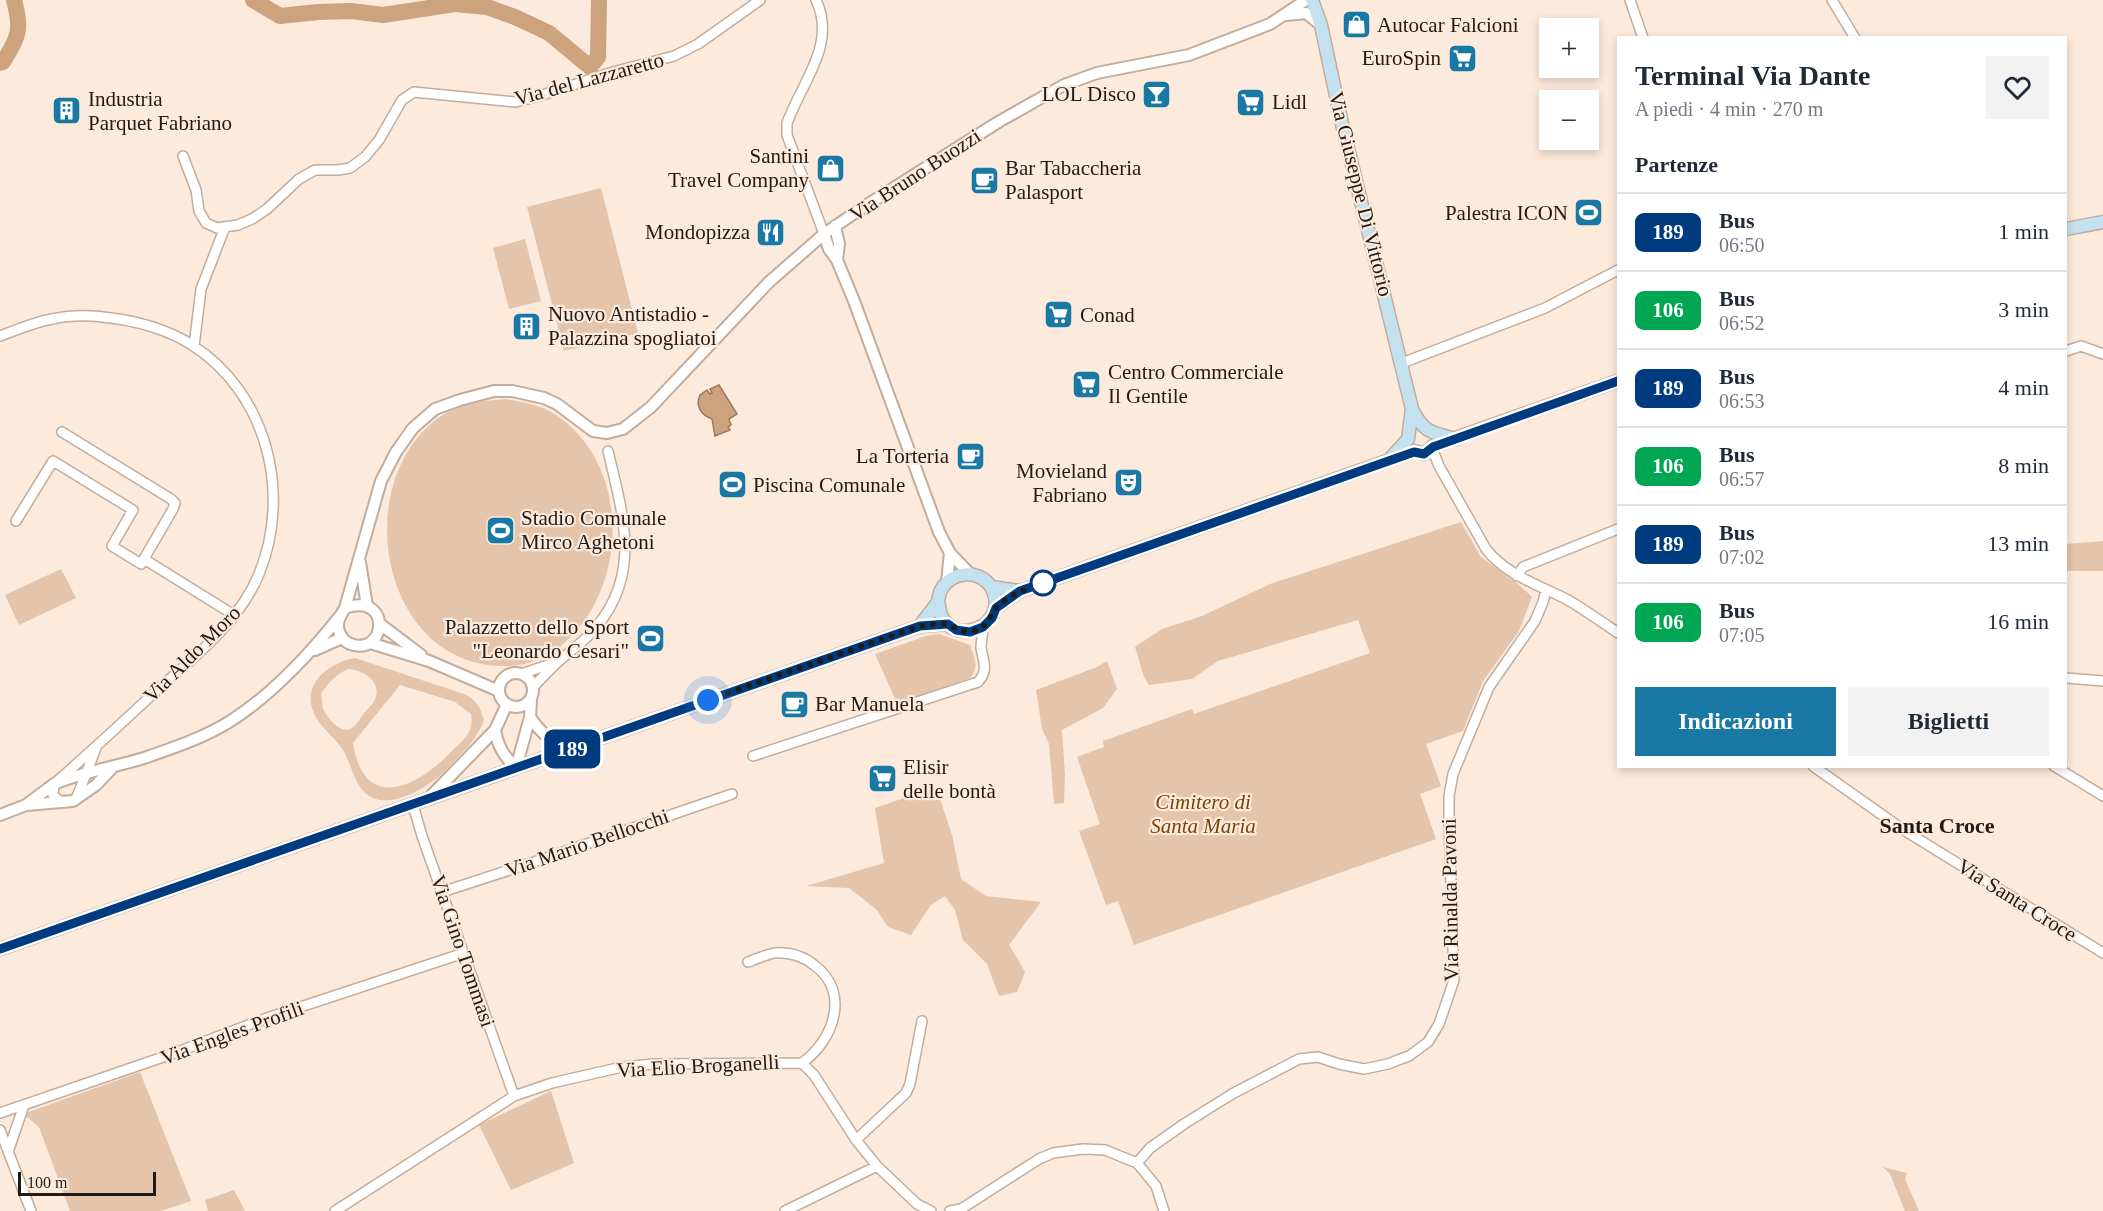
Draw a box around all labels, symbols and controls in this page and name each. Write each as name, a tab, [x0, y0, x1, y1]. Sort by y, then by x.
shop icon: Autocar Falcioni	[1340, 9, 1372, 41]
place label: Autocar Falcioni	[1377, 13, 1519, 37]
map controls	[1539, 18, 1599, 150]
button: +	[1539, 18, 1599, 78]
supermarket icon: EuroSpin	[1446, 42, 1478, 74]
place label: EuroSpin	[1362, 46, 1441, 70]
street label: Via del Lazzaretto	[512, 48, 666, 110]
button: heart	[1986, 56, 2049, 119]
text: Terminal Via Dante	[1635, 60, 1870, 91]
bar icon: LOL Disco	[1141, 78, 1173, 110]
place label: LOL Disco	[1042, 82, 1136, 106]
supermarket icon: Lidl	[1235, 86, 1267, 118]
place label: Industria Parquet Fabriano	[88, 87, 232, 135]
street label: Via Giuseppe Di Vittorio	[1324, 89, 1398, 299]
place label: Lidl	[1272, 90, 1307, 114]
button: −	[1539, 90, 1599, 150]
building icon: Industria Parquet Fabriano	[51, 95, 83, 127]
text: A piedi · 4 min · 270 m	[1635, 98, 1823, 120]
street label: Via Bruno Buozzi	[845, 124, 985, 226]
place label: Santini Travel Company	[668, 144, 809, 192]
shop icon: Santini Travel Company	[814, 152, 846, 184]
text: Partenze	[1635, 152, 1718, 177]
place label: Bar Tabaccheria Palasport	[1005, 156, 1142, 204]
cafe icon: Bar Tabaccheria Palasport	[968, 164, 1000, 196]
sports icon: Palestra ICON	[1573, 197, 1605, 229]
place label: Palestra ICON	[1445, 201, 1568, 225]
text: Bus	[1719, 208, 1754, 233]
restaurant icon: Mondopizza	[755, 216, 787, 248]
text: 1 min	[1998, 219, 2049, 244]
place label: Mondopizza	[645, 220, 751, 244]
text: 189	[1652, 220, 1684, 244]
text: 06:50	[1719, 234, 1765, 256]
text: Bus	[1719, 286, 1754, 311]
text: 3 min	[1998, 297, 2049, 322]
text: 106	[1652, 298, 1684, 322]
supermarket icon: Conad	[1043, 299, 1075, 331]
place label: Nuovo Antistadio - Palazzina spogliatoi	[548, 302, 717, 350]
place label: Conad	[1080, 303, 1135, 327]
building icon: Nuovo Antistadio - Palazzina spogliatoi	[511, 310, 543, 342]
text: 06:52	[1719, 312, 1765, 334]
place label: Centro Commerciale Il Gentile	[1108, 360, 1284, 408]
text: Bus	[1719, 364, 1754, 389]
supermarket icon: Centro Commerciale Il Gentile	[1071, 368, 1103, 400]
text: 4 min	[1998, 375, 2049, 400]
text: 189	[1652, 376, 1684, 400]
text: 06:53	[1719, 390, 1765, 412]
cafe icon: La Torteria	[954, 440, 986, 472]
text: Bus	[1719, 442, 1754, 467]
place label: La Torteria	[856, 444, 950, 468]
text: 8 min	[1998, 453, 2049, 478]
text: 106	[1652, 454, 1684, 478]
place label: Movieland Fabriano	[1016, 459, 1107, 507]
theatre icon: Movieland Fabriano	[1112, 467, 1144, 499]
text: 06:57	[1719, 468, 1765, 490]
sports icon: Piscina Comunale	[716, 469, 748, 501]
place label: Piscina Comunale	[753, 473, 905, 497]
place label: Stadio Comunale Mirco Aghetoni	[521, 506, 666, 554]
sports icon: Stadio Comunale Mirco Aghetoni	[484, 514, 516, 546]
text: Bus	[1719, 520, 1754, 545]
text: 13 min	[1987, 531, 2049, 556]
text: 189	[1652, 532, 1684, 556]
text: 07:02	[1719, 546, 1765, 568]
unlabelled marker	[1030, 570, 1056, 596]
text: Bus	[1719, 598, 1754, 623]
street label: Via Aldo Moro	[139, 601, 245, 707]
text: 16 min	[1987, 609, 2049, 634]
text: 106	[1652, 610, 1684, 634]
place label: Palazzetto dello Sport "Leonardo Cesari"	[445, 615, 629, 663]
sports icon: Palazzetto dello Sport "Leonardo Cesari"	[634, 623, 666, 655]
text: 07:05	[1719, 624, 1765, 646]
your location	[693, 685, 723, 715]
button: Indicazioni	[1635, 687, 1836, 756]
button: Biglietti	[1848, 687, 2049, 756]
cafe icon: Bar Manuela	[778, 688, 810, 720]
place label: Bar Manuela	[815, 692, 925, 716]
line badge: 189	[538, 730, 606, 768]
text: 189	[556, 737, 588, 761]
place label: Elisir delle bontà	[903, 755, 996, 803]
supermarket icon: Elisir delle bontà	[866, 763, 898, 795]
park label: Cimitero di Santa Maria	[1150, 790, 1256, 838]
street label: Via Mario Bellocchi	[502, 804, 672, 882]
district label: Santa Croce	[1879, 813, 1995, 838]
street label: Via Rinalda Pavoni	[1437, 818, 1463, 982]
street label: Via Santa Croce	[1953, 854, 2081, 946]
street label: Via Gino Tommasi	[426, 872, 500, 1030]
street label: Via Engles Profili	[157, 996, 307, 1070]
street label: Via Elio Broganelli	[616, 1050, 780, 1082]
scale bar	[18, 1169, 156, 1196]
text: 100 m	[27, 1174, 67, 1191]

